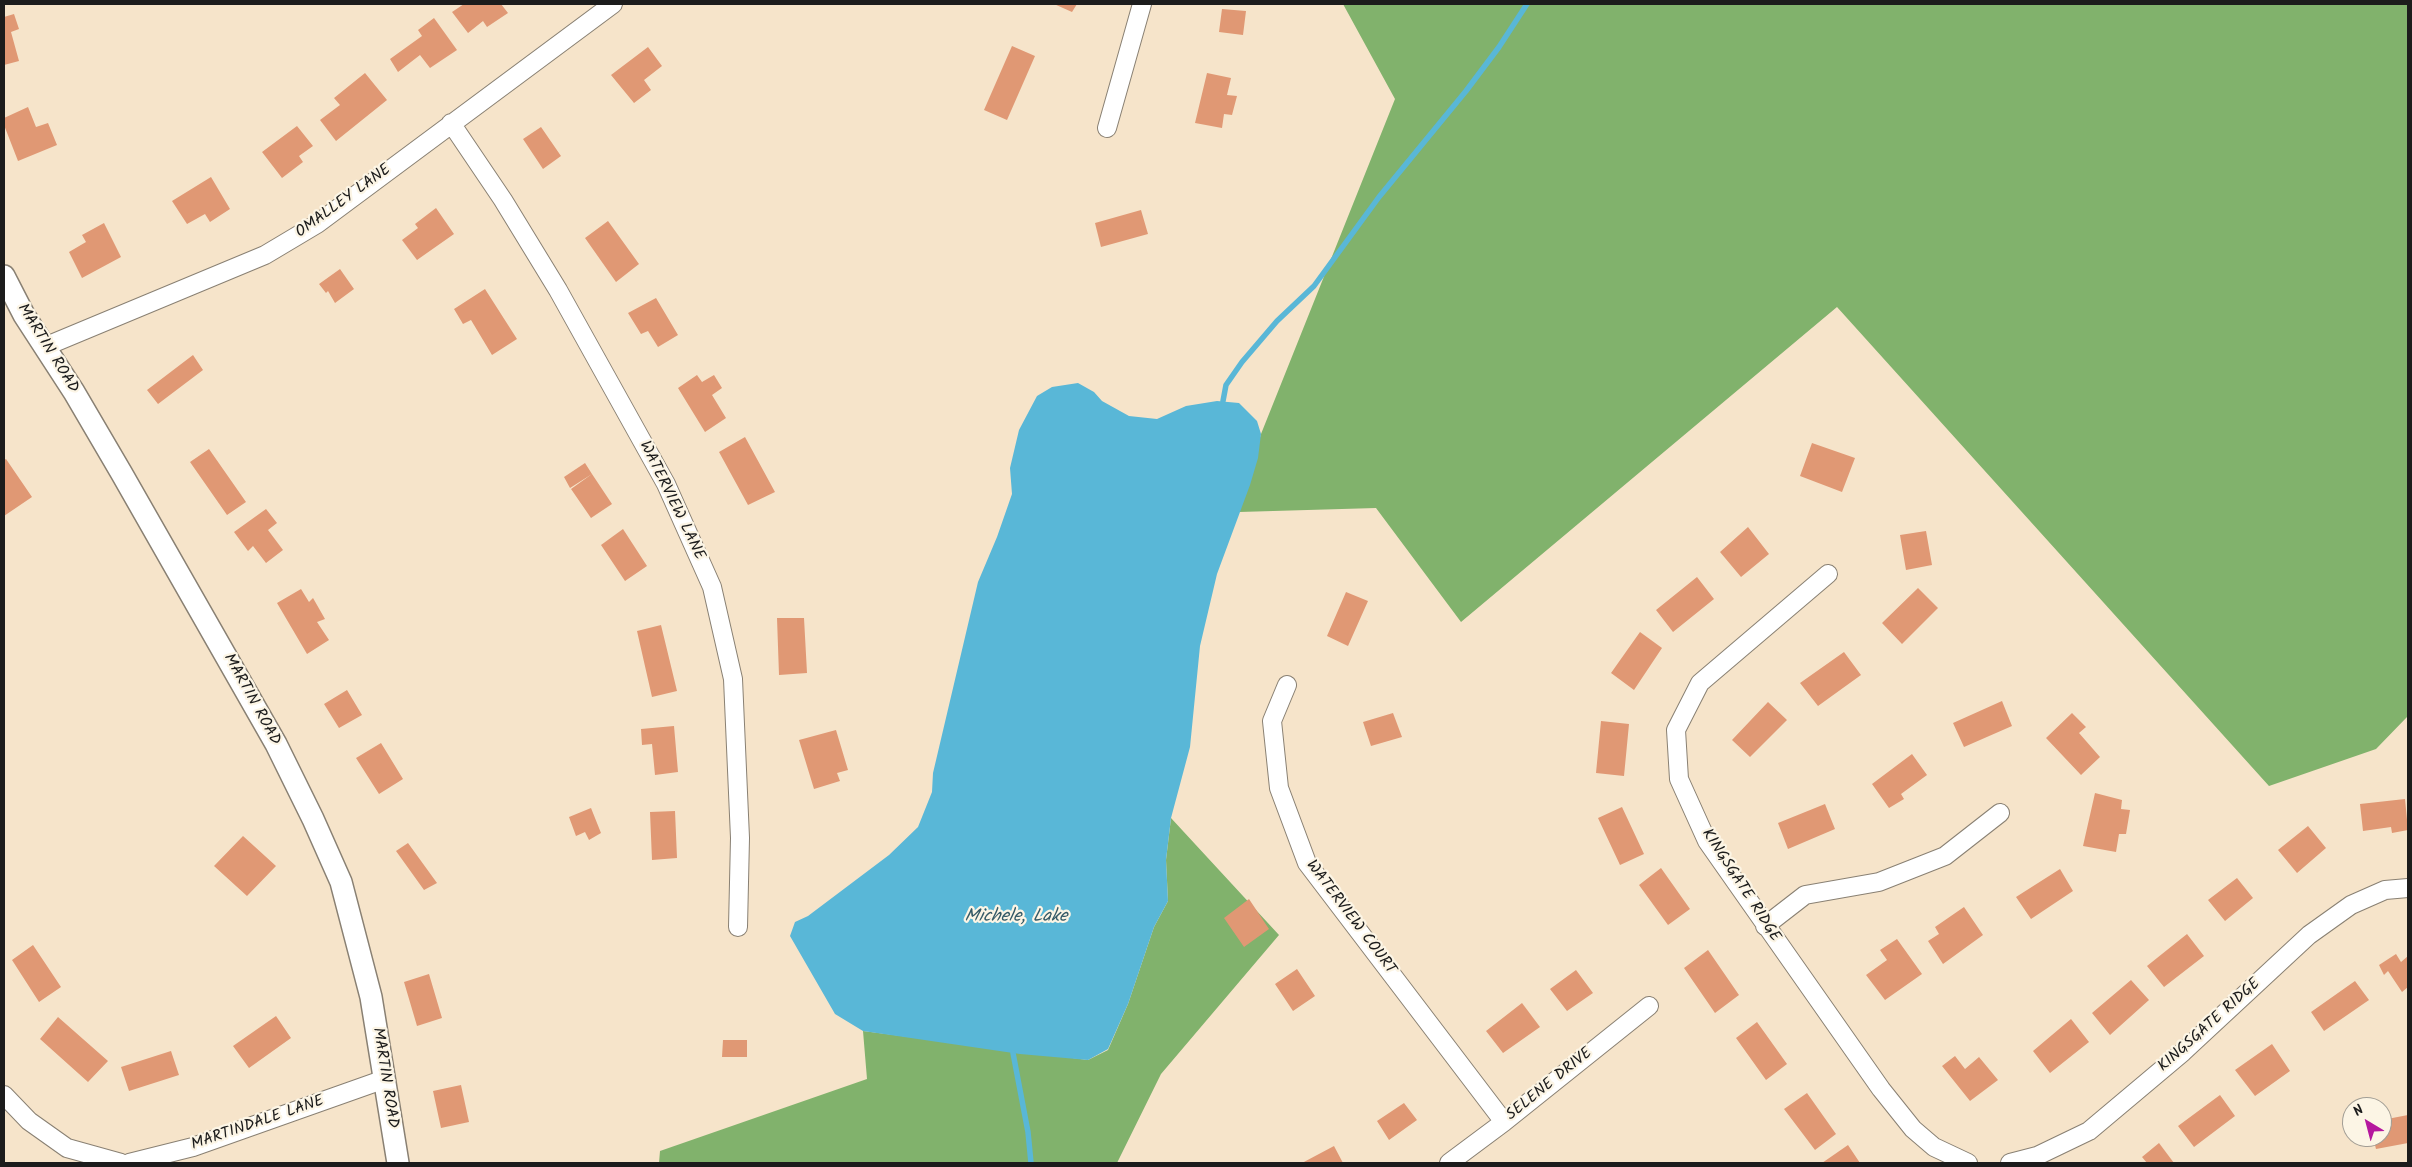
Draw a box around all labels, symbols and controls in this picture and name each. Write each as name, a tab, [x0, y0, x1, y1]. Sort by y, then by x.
street label: OMALLEY LANE	[293, 161, 395, 243]
street label: MARTIN ROAD	[12, 301, 82, 397]
street label: WATERVIEW LANE	[634, 438, 708, 564]
street label: MARTIN ROAD	[218, 651, 284, 749]
street label: KINGSGATE RIDGE	[1696, 826, 1784, 946]
street label: WATERVIEW COURT	[1301, 857, 1399, 979]
water label: Michele, Lake	[965, 907, 1067, 929]
street label: KINGSGATE RIDGE	[2155, 975, 2265, 1077]
street label: MARTIN ROAD	[367, 1026, 401, 1130]
street label: SELENE DRIVE	[1503, 1044, 1597, 1126]
street label: MARTINDALE LANE	[189, 1092, 327, 1156]
north arrow	[2342, 1097, 2392, 1147]
text: N	[2348, 1099, 2369, 1122]

